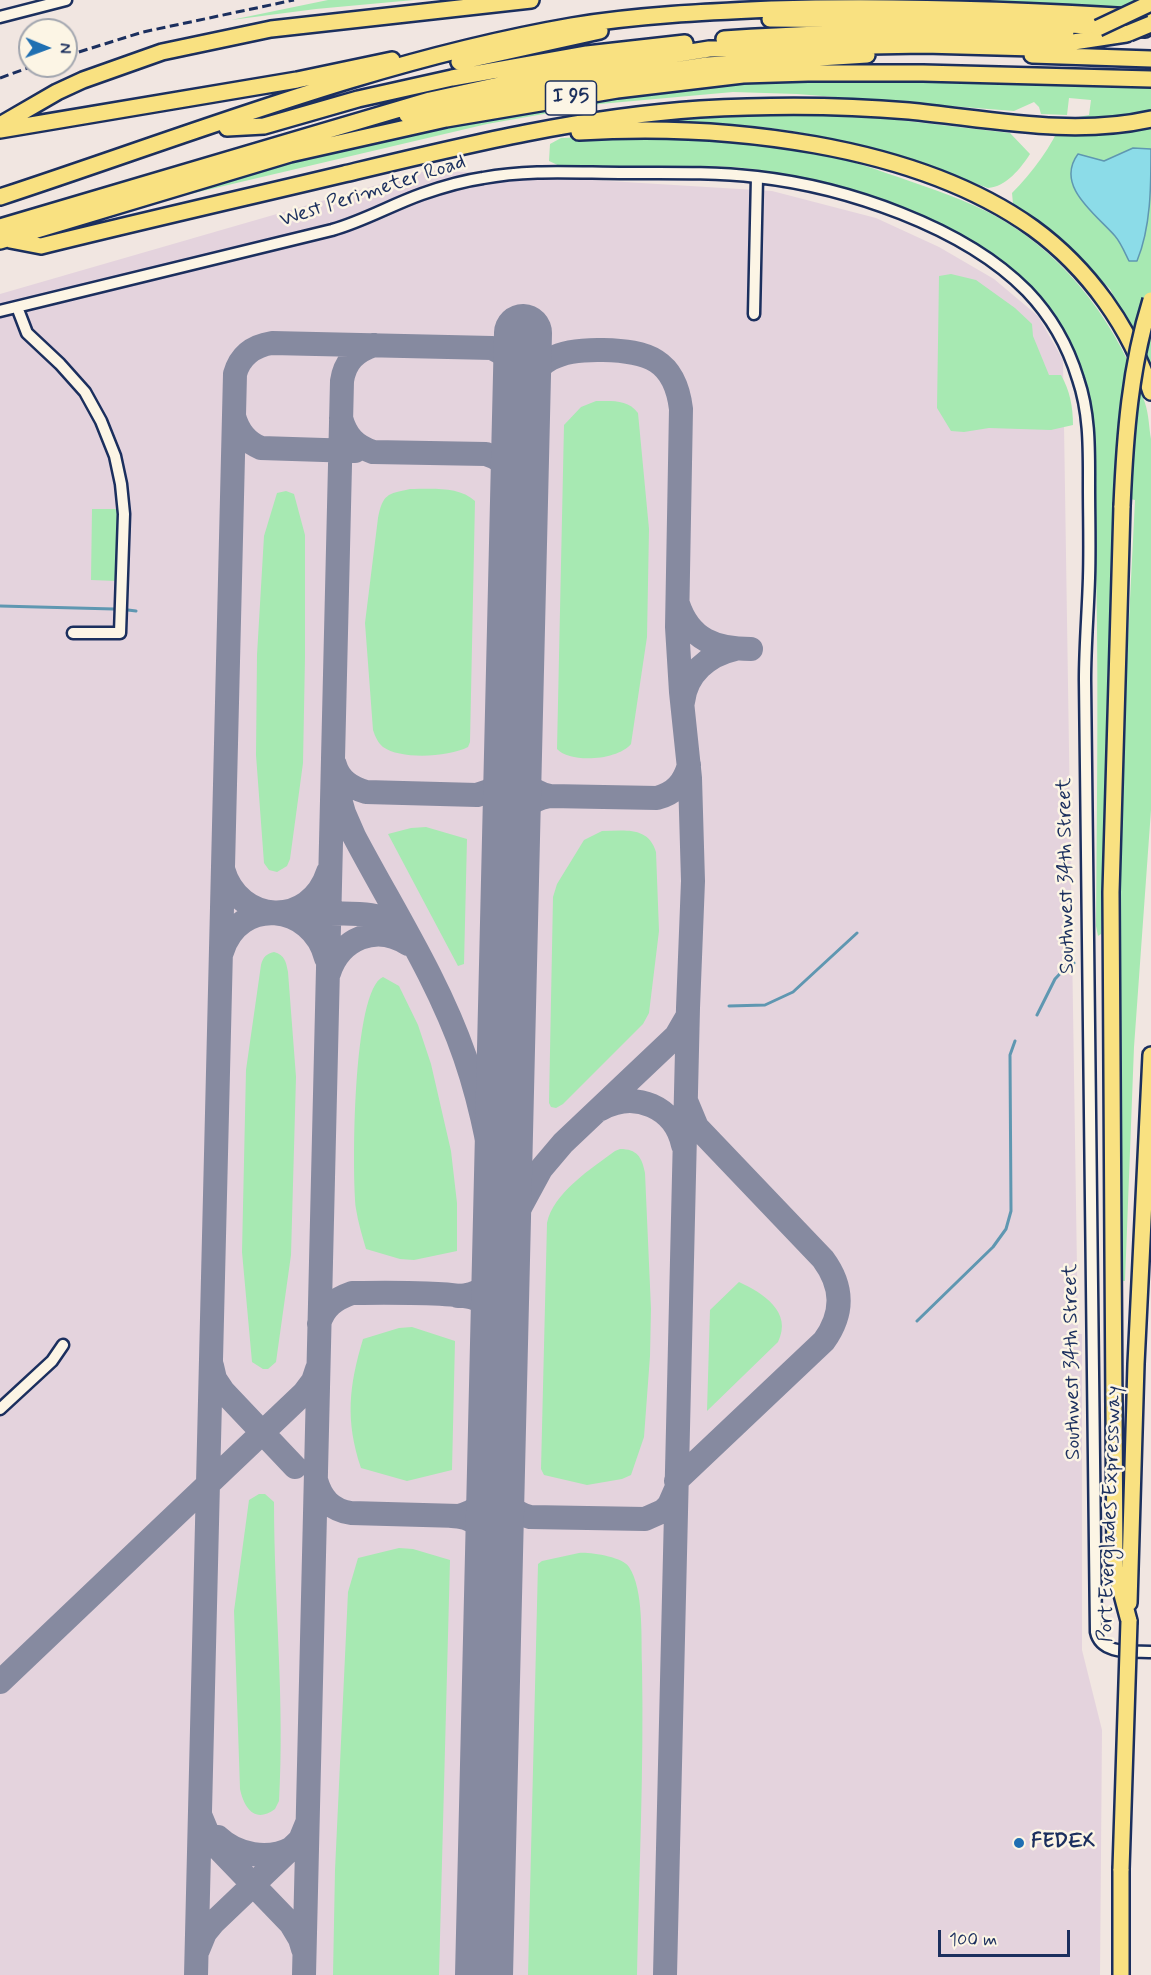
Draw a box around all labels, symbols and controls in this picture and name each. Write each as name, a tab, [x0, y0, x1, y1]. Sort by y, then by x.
north arrow	[18, 18, 78, 78]
text: N	[54, 43, 75, 54]
road number: I 95	[546, 81, 596, 115]
street label: West Perimeter Road	[277, 150, 469, 234]
street label: Southwest 34th Street	[1053, 778, 1081, 974]
street label: Southwest 34th Street	[1059, 1264, 1087, 1460]
street label: Port Everglades Expressway	[1094, 1385, 1128, 1643]
place label: FEDEX	[1031, 1830, 1095, 1856]
marker: FEDEX	[1012, 1836, 1026, 1850]
scale bar	[941, 1918, 1073, 1956]
text: 100 m	[949, 1928, 997, 1952]

